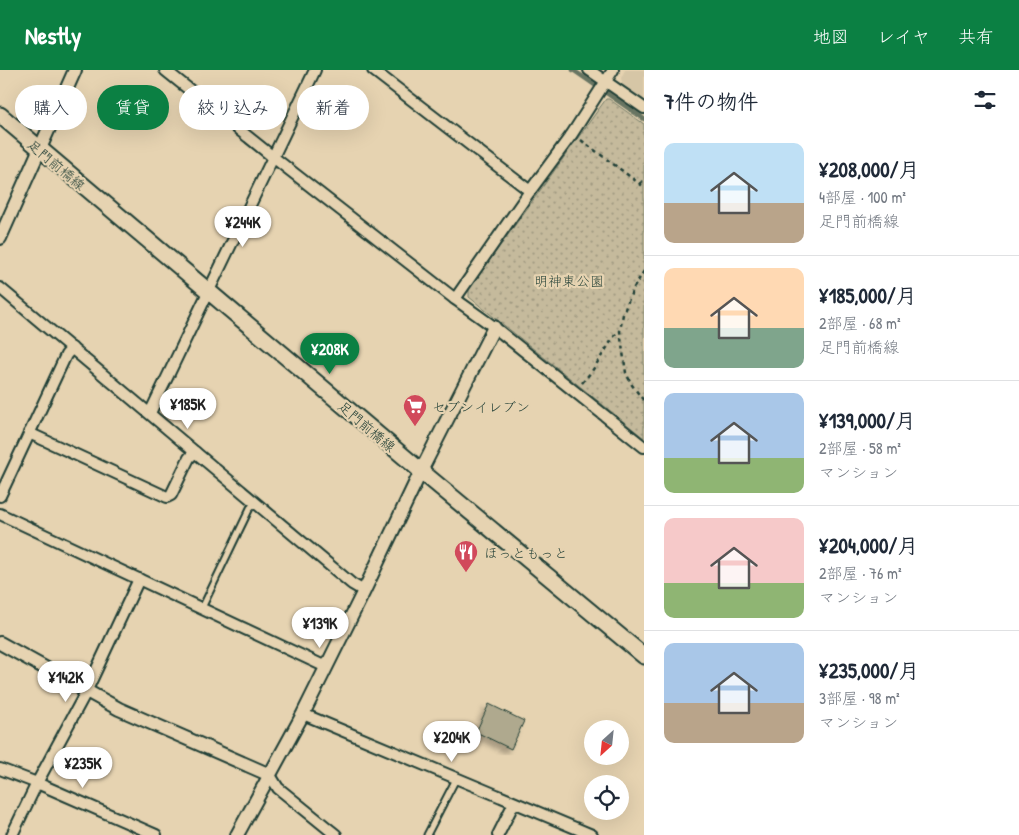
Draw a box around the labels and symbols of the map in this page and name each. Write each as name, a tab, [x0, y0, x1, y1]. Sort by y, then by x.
street label: 足門前橋線	[24, 134, 90, 194]
pin: ¥244K	[208, 206, 278, 248]
park label: 明神東公園	[534, 271, 604, 290]
pin: ¥208K	[295, 332, 365, 375]
pin: ¥185K	[153, 388, 223, 430]
supermarket icon: セブンイレブン	[402, 393, 428, 427]
street label: 足門前橋線	[334, 396, 400, 456]
place label: セブンイレブン	[432, 397, 530, 416]
restaurant icon: ほっともっと	[453, 539, 479, 573]
place label: ほっともっと	[484, 543, 568, 562]
pin: ¥139K	[285, 606, 355, 649]
pin: ¥142K	[31, 660, 101, 703]
pin: ¥204K	[417, 720, 487, 763]
north arrow	[584, 720, 629, 765]
pin: ¥235K	[48, 746, 118, 789]

